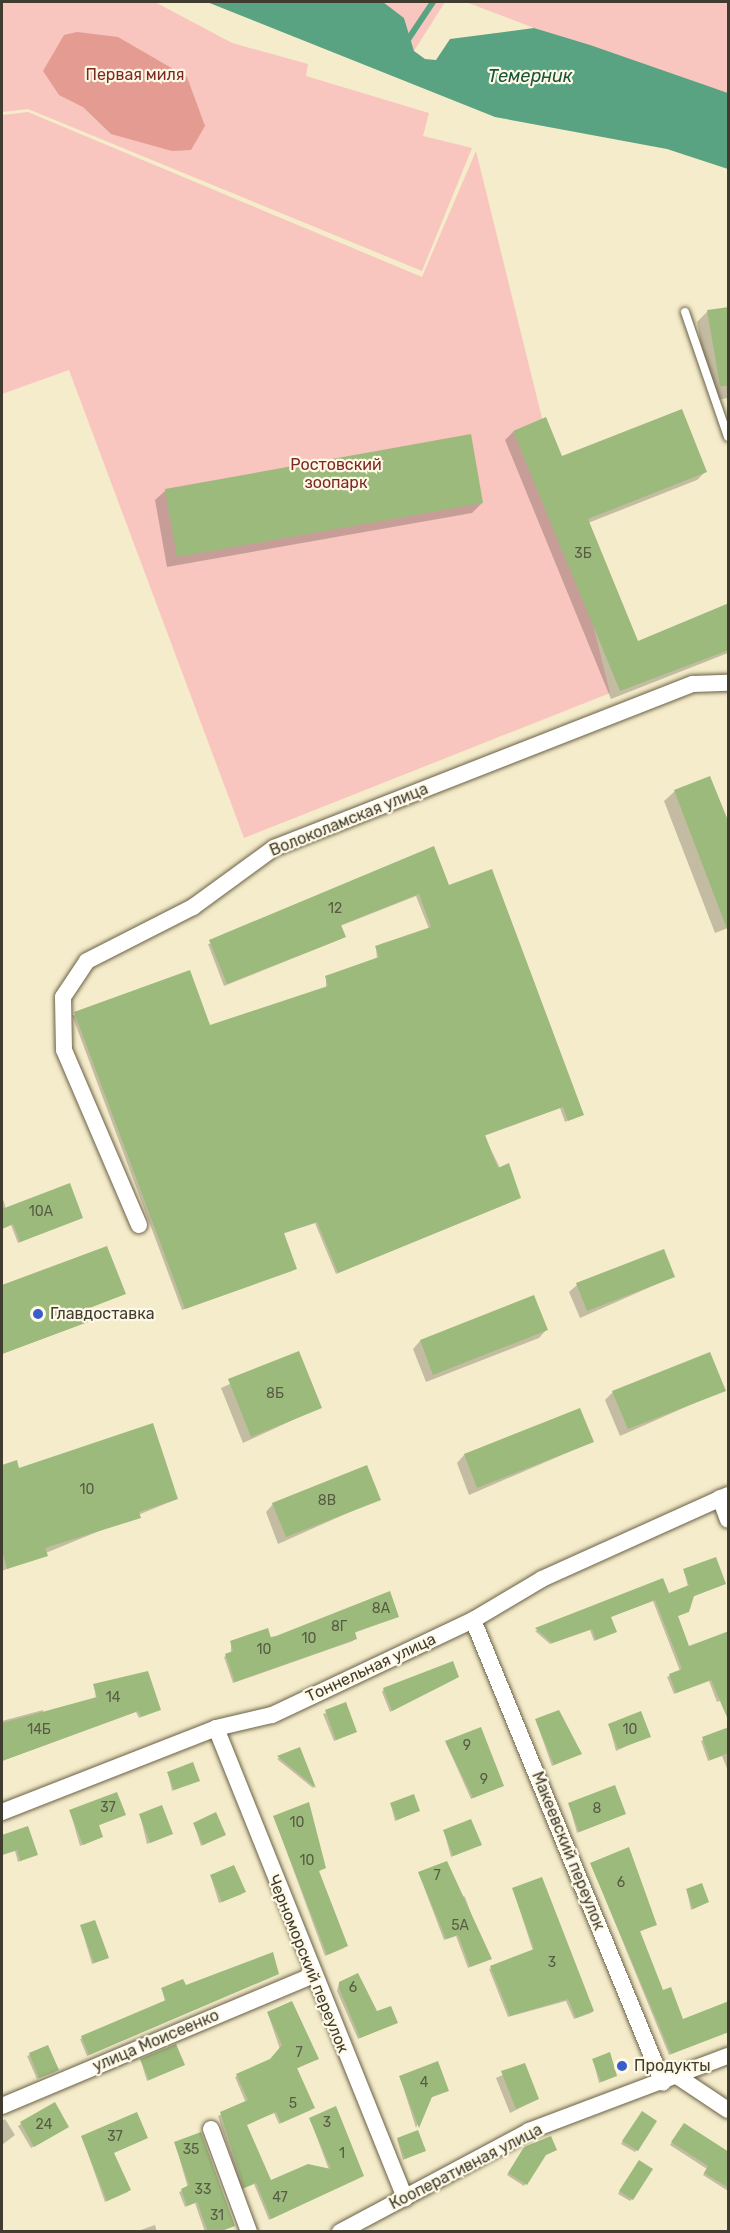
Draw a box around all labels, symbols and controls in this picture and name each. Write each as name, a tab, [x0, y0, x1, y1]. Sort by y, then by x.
park label: Первая миля	[85, 65, 185, 85]
water label: Темерник	[488, 65, 572, 87]
park label: Ростовский зоопарк	[290, 455, 382, 493]
house number: 3Б	[574, 546, 592, 562]
street label: Волоколамская улица	[267, 779, 431, 861]
house number: 12	[328, 901, 342, 917]
house number: 10А	[29, 1204, 53, 1220]
place label: Главдоставка	[50, 1304, 155, 1324]
marker: Главдоставка	[31, 1307, 45, 1321]
house number: 8Б	[266, 1386, 284, 1402]
house number: 10	[80, 1482, 94, 1498]
house number: 8В	[318, 1493, 336, 1509]
house number: 8А	[372, 1601, 390, 1617]
house number: 8Г	[331, 1619, 347, 1635]
street label: Тоннельная улица	[303, 1629, 439, 1707]
house number: 10	[302, 1631, 316, 1647]
house number: 10	[257, 1642, 271, 1658]
house number: 14	[106, 1690, 120, 1706]
house number: 14Б	[27, 1722, 51, 1738]
house number: 10	[623, 1722, 637, 1738]
house number: 9	[463, 1738, 471, 1754]
street label: Макеевский переулок	[527, 1769, 609, 1933]
house number: 9	[480, 1772, 488, 1788]
house number: 37	[100, 1800, 116, 1816]
house number: 8	[593, 1801, 601, 1817]
house number: 10	[290, 1815, 304, 1831]
house number: 10	[300, 1853, 314, 1869]
house number: 7	[433, 1868, 441, 1884]
street label: Черноморский переулок	[263, 1872, 353, 2056]
house number: 6	[617, 1875, 625, 1891]
house number: 5А	[451, 1918, 469, 1934]
house number: 3	[548, 1955, 556, 1971]
house number: 6	[349, 1980, 357, 1996]
street label: улица Моисеенко	[90, 2006, 222, 2076]
house number: 7	[295, 2045, 303, 2061]
place label: Продукты	[634, 2056, 711, 2076]
marker: Продукты	[615, 2059, 629, 2073]
house number: 4	[420, 2075, 428, 2091]
house number: 5	[289, 2096, 297, 2112]
house number: 3	[323, 2115, 331, 2131]
house number: 24	[36, 2117, 52, 2133]
street label: Кооперативная улица	[386, 2120, 546, 2214]
house number: 37	[107, 2129, 123, 2145]
house number: 35	[183, 2142, 199, 2158]
house number: 1	[339, 2146, 345, 2162]
house number: 33	[195, 2182, 211, 2198]
house number: 47	[272, 2190, 288, 2206]
house number: 31	[210, 2208, 224, 2224]

